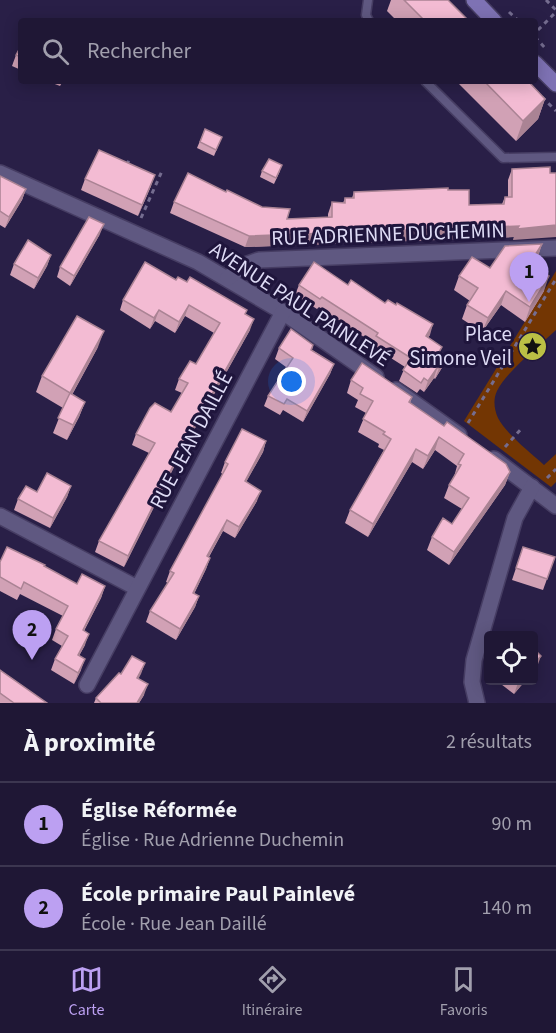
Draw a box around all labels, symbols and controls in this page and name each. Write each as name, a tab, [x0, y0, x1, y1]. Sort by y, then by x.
search box	[18, 18, 538, 84]
icon: search	[39, 35, 72, 68]
text: Rechercher	[87, 35, 191, 67]
street label: RUE ADRIENNE DUCHEMIN	[271, 215, 505, 253]
street label: AVENUE PAUL PAINLEVÉ	[204, 234, 396, 374]
pin: 1	[510, 252, 548, 302]
place label: Place Simone Veil	[409, 319, 512, 373]
place icon: Place Simone Veil	[517, 330, 549, 362]
street label: RUE JEAN DAILLÉ	[142, 366, 240, 514]
your location	[277, 367, 306, 396]
pin: 2	[12, 610, 51, 660]
map controls	[484, 631, 538, 685]
button: locate	[484, 631, 538, 685]
text: À proximité	[24, 724, 156, 761]
text: 2 résultats	[446, 728, 532, 756]
text: Église Réformée	[81, 794, 237, 826]
text: 1	[38, 810, 49, 838]
text: 90 m	[492, 810, 532, 838]
text: Église · Rue Adrienne Duchemin	[81, 826, 344, 854]
text: École primaire Paul Painlevé	[81, 878, 355, 910]
text: 2	[38, 894, 49, 922]
text: 140 m	[482, 894, 532, 922]
text: École · Rue Jean Daillé	[81, 910, 267, 938]
tab: Carte	[69, 963, 104, 1021]
tab: Itinéraire	[242, 963, 302, 1021]
tab: Favoris	[440, 963, 487, 1021]

